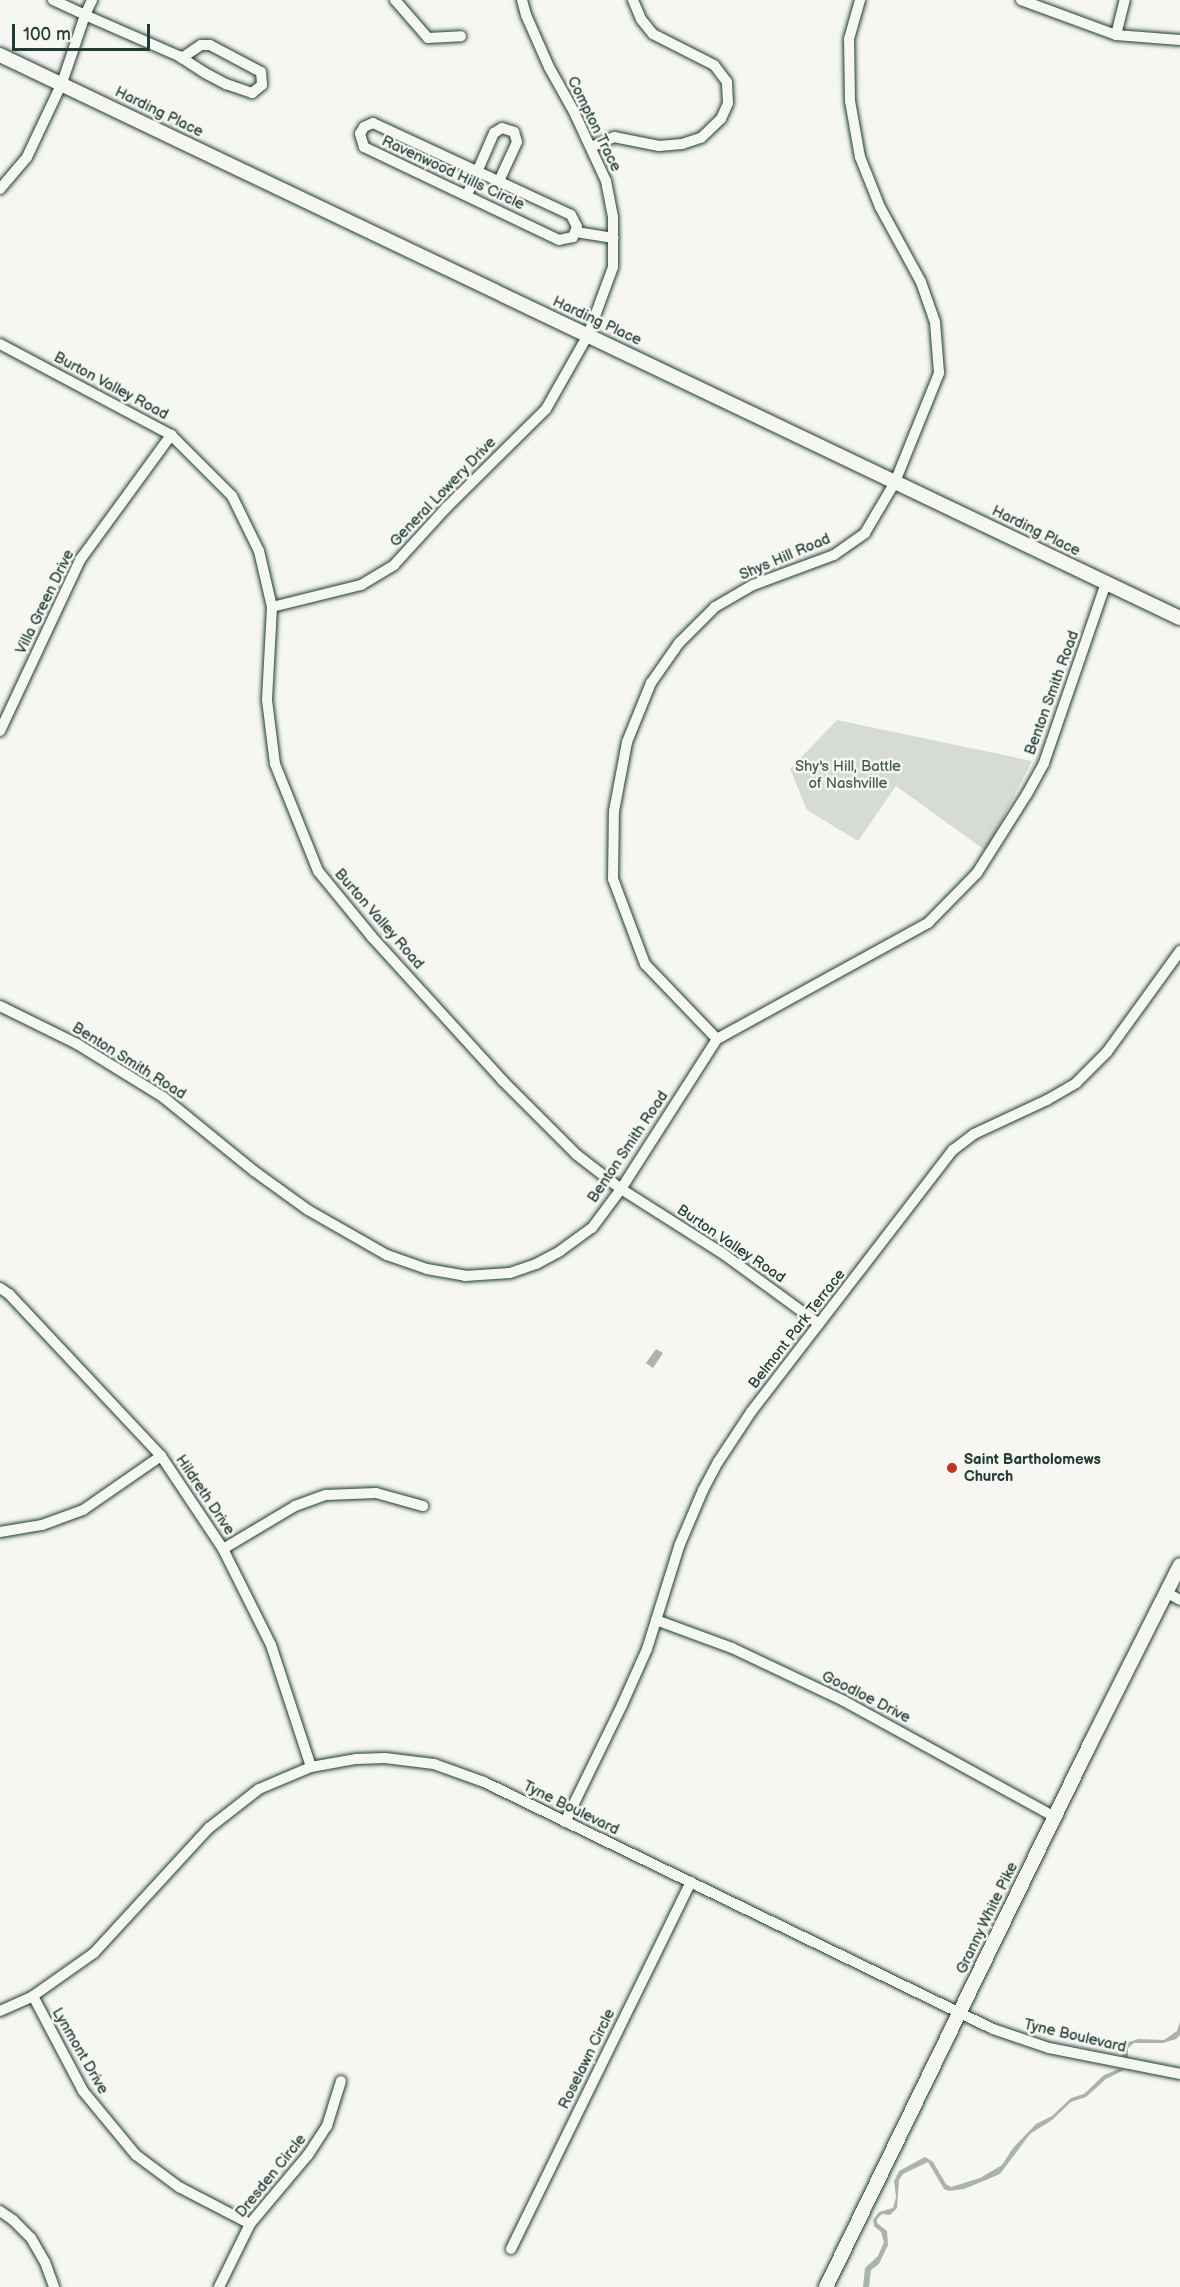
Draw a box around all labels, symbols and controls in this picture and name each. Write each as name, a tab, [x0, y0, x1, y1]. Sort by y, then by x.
scale bar	[15, 12, 153, 50]
text: 100 m	[23, 24, 71, 45]
street label: Compton Trace	[563, 73, 625, 175]
street label: Harding Place	[112, 83, 206, 141]
street label: Ravenwood Hills Circle	[379, 132, 527, 214]
street label: Harding Place	[550, 293, 644, 349]
street label: Burton Valley Road	[50, 348, 172, 424]
street label: General Lowery Drive	[386, 433, 500, 551]
street label: Harding Place	[989, 502, 1083, 560]
street label: Shys Hill Road	[737, 530, 833, 584]
street label: Villa Green Drive	[12, 547, 78, 657]
street label: Benton Smith Road	[1021, 628, 1083, 758]
park label: Shy's Hill, Battle of Nashville	[795, 757, 901, 792]
street label: Burton Valley Road	[330, 865, 428, 973]
street label: Benton Smith Road	[69, 1019, 189, 1103]
street label: Benton Smith Road	[584, 1088, 672, 1206]
street label: Burton Valley Road	[673, 1201, 789, 1287]
street label: Belmont Park Terrace	[745, 1266, 849, 1392]
place label: Saint Bartholomews Church	[964, 1450, 1101, 1485]
street label: Hildreth Drive	[172, 1452, 238, 1538]
marker: Saint Bartholomews Church	[945, 1461, 959, 1475]
street label: Goodloe Drive	[819, 1667, 913, 1727]
street label: Tyne Boulevard	[520, 1777, 622, 1839]
street label: Granny White Pike	[952, 1859, 1022, 1977]
street label: Lynmont Drive	[48, 2005, 112, 2097]
street label: Roselawn Circle	[555, 2006, 619, 2112]
street label: Tyne Boulevard	[1022, 2016, 1128, 2056]
street label: Dresden Circle	[232, 2131, 310, 2221]

